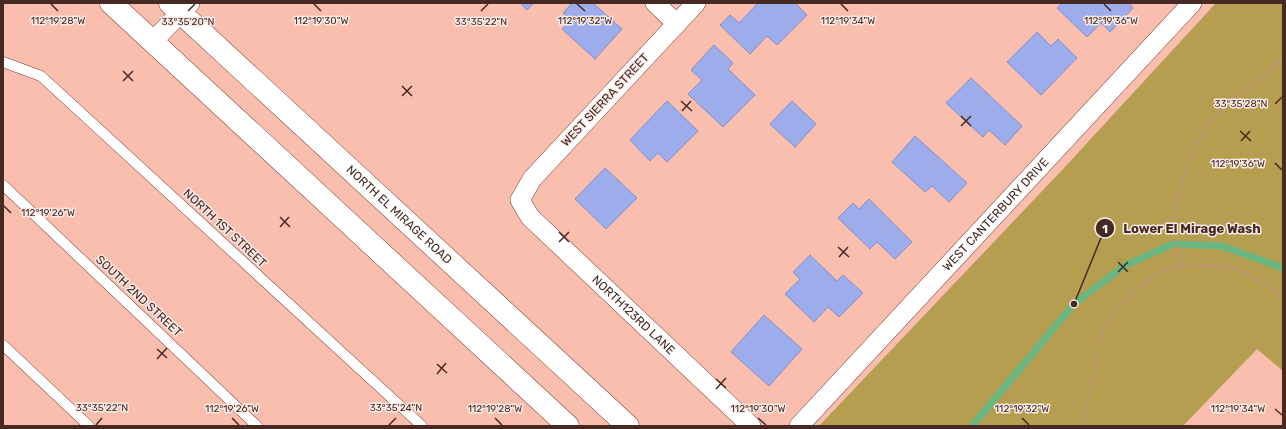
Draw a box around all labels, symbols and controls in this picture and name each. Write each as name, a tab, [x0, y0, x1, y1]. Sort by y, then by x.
text: 112°19'28"W	[31, 15, 85, 27]
text: 112°19'30"W	[294, 15, 348, 27]
text: 112°19'32"W	[558, 15, 612, 27]
text: 112°19'34"W	[821, 15, 875, 27]
text: 112°19'36"W	[1084, 15, 1138, 27]
text: 33°35'20"N	[162, 16, 215, 28]
text: 33°35'22"N	[455, 16, 507, 28]
street label: WEST SIERRA STREET	[558, 51, 652, 149]
text: 33°35'28"N	[1215, 98, 1268, 110]
street label: WEST CANTERBURY DRIVE	[940, 155, 1052, 274]
text: 112°19'36"W	[1211, 158, 1265, 170]
street label: NORTH EL MIRAGE ROAD	[344, 163, 455, 267]
street label: NORTH 1ST STREET	[181, 186, 269, 270]
text: 112°19'26"W	[21, 207, 75, 219]
callout: Lower El Mirage Wash	[1095, 216, 1269, 241]
text: Lower El Mirage Wash	[1123, 221, 1261, 236]
text: 1	[1102, 222, 1108, 236]
street label: SOUTH 2ND STREET	[93, 252, 185, 340]
street label: NORTH123RD LANE	[589, 272, 678, 357]
text: 33°35'22"N	[76, 402, 128, 414]
text: 33°35'24"N	[370, 402, 422, 414]
text: 112°19'26"W	[205, 403, 259, 415]
text: 112°19'28"W	[468, 403, 522, 415]
text: 112°19'30"W	[731, 403, 785, 415]
text: 112°19'32"W	[995, 403, 1049, 415]
text: 112°19'34"W	[1211, 403, 1265, 415]

